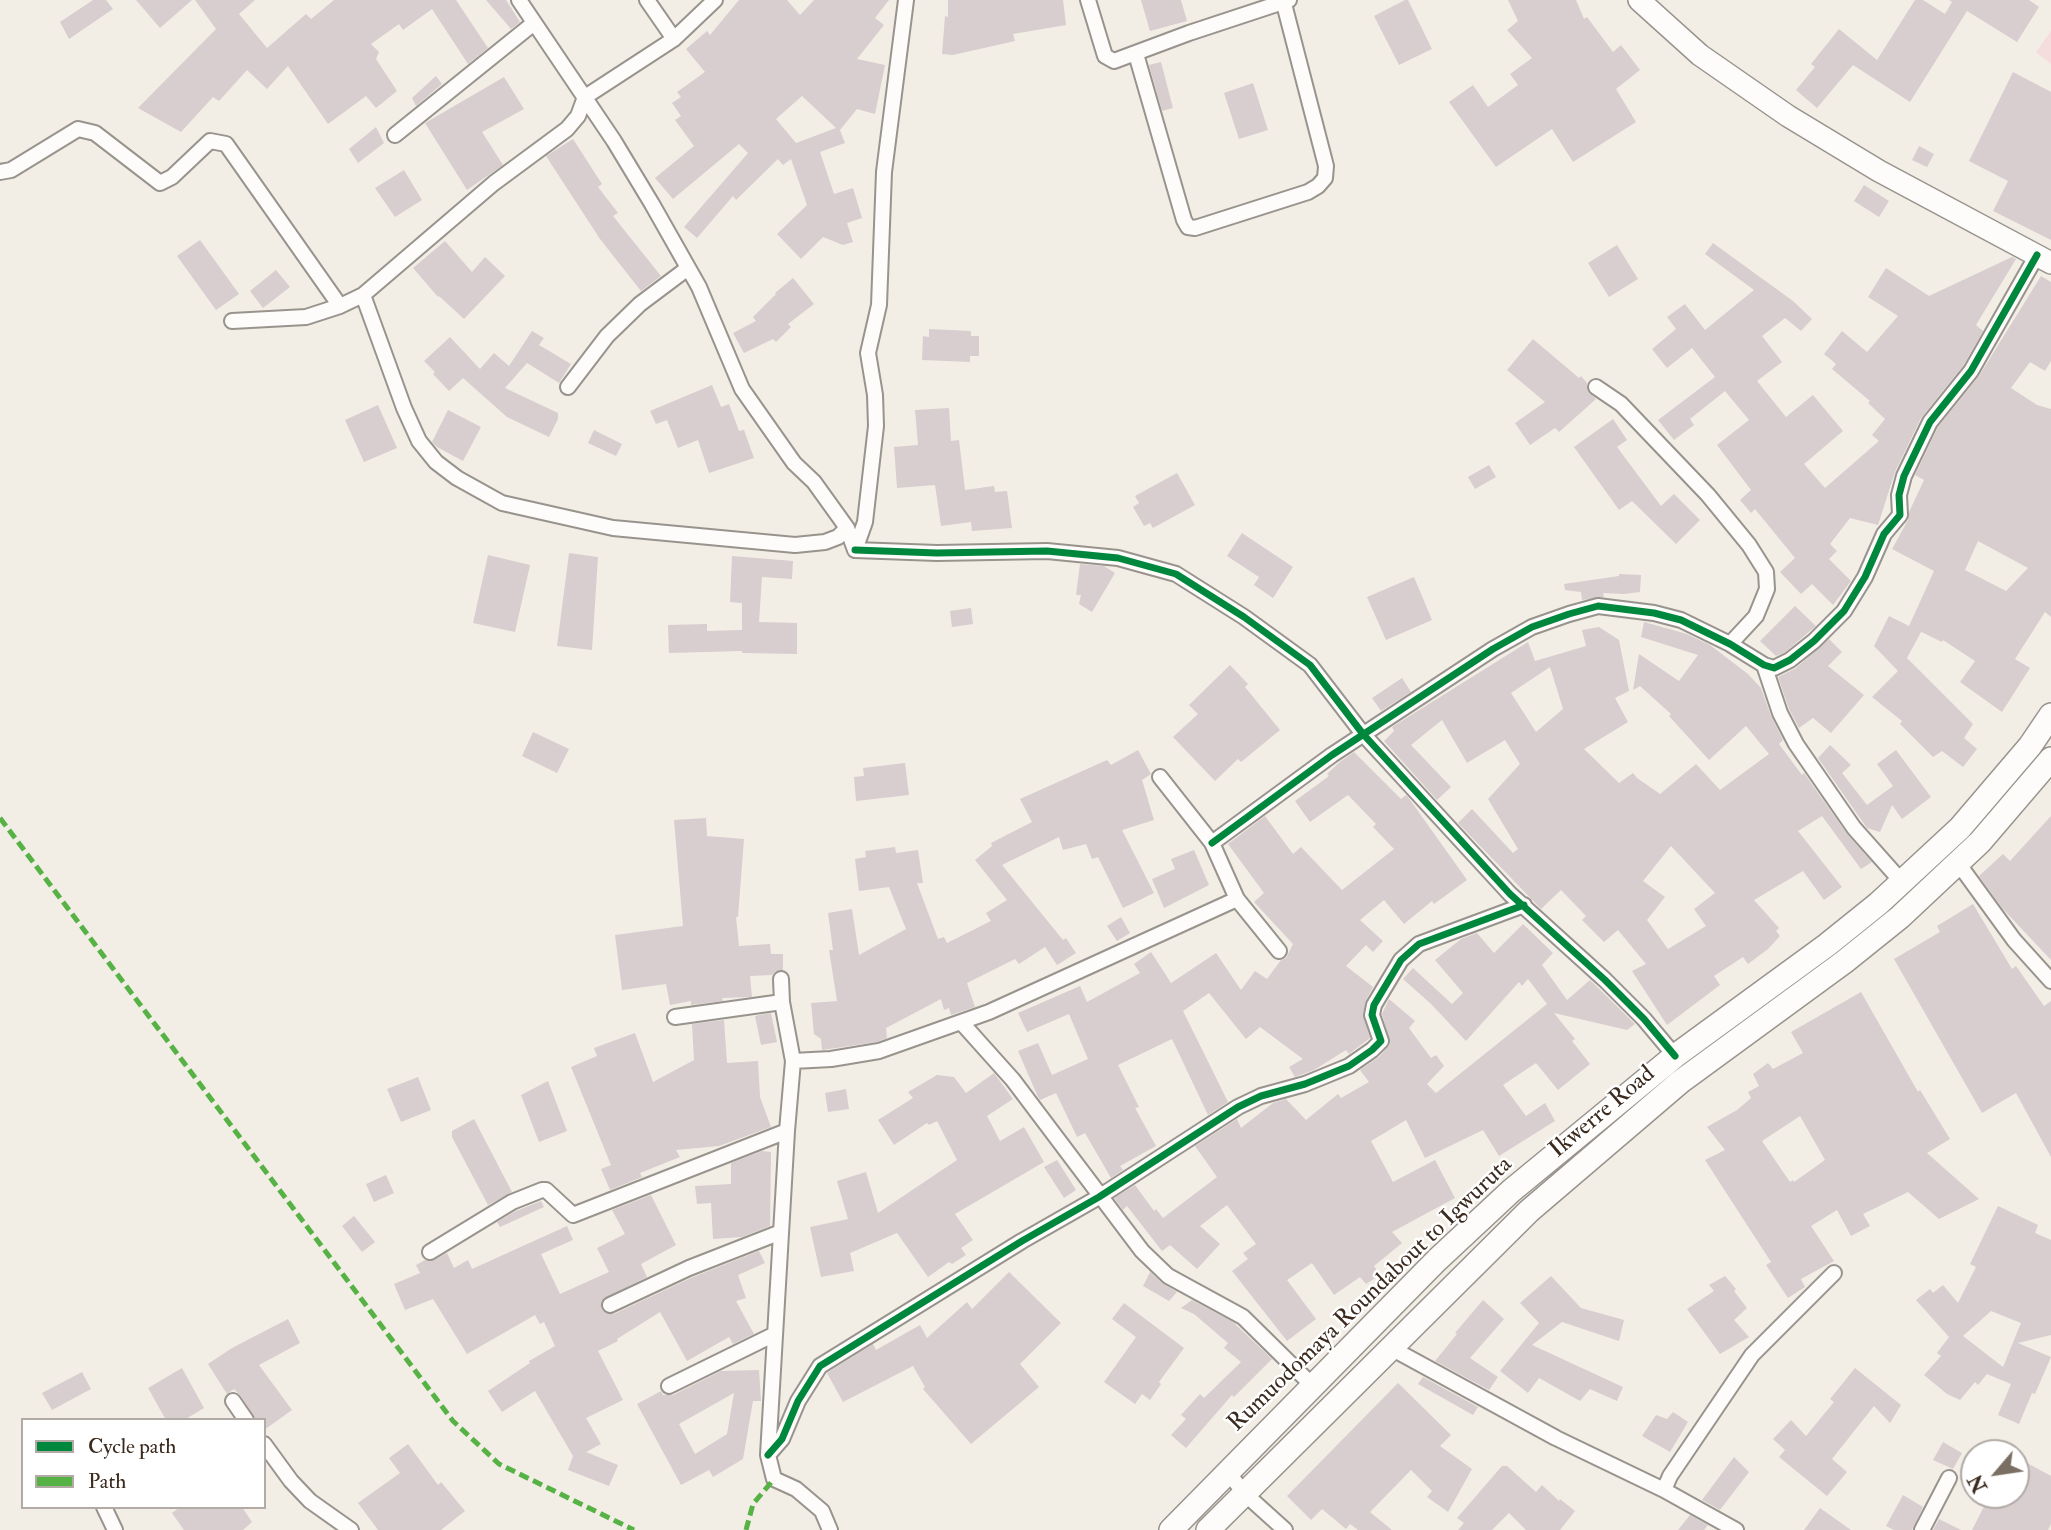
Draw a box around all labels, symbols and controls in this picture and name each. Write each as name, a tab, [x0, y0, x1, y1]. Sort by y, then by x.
street label: Ikwerre Road	[1544, 1061, 1662, 1165]
street label: Rumuodomaya Roundabout to Igwuruta	[1223, 1151, 1519, 1439]
legend	[21, 1418, 266, 1509]
text: Cycle path	[88, 1433, 176, 1460]
north arrow	[1960, 1439, 2030, 1509]
text: Path	[88, 1468, 126, 1495]
text: N	[1964, 1470, 1993, 1496]

